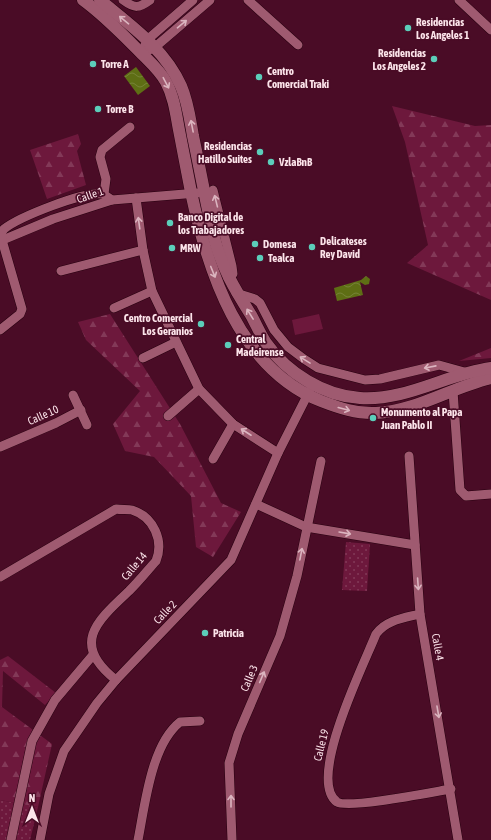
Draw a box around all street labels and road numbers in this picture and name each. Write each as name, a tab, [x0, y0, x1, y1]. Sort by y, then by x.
street label: Calle 1	[75, 185, 105, 205]
street label: Calle 10	[26, 403, 60, 427]
street label: Calle 14	[119, 550, 149, 582]
street label: Calle 2	[151, 598, 179, 626]
street label: Calle 4	[430, 632, 446, 662]
street label: Calle 3	[238, 663, 260, 693]
street label: Calle 19	[311, 728, 331, 762]

